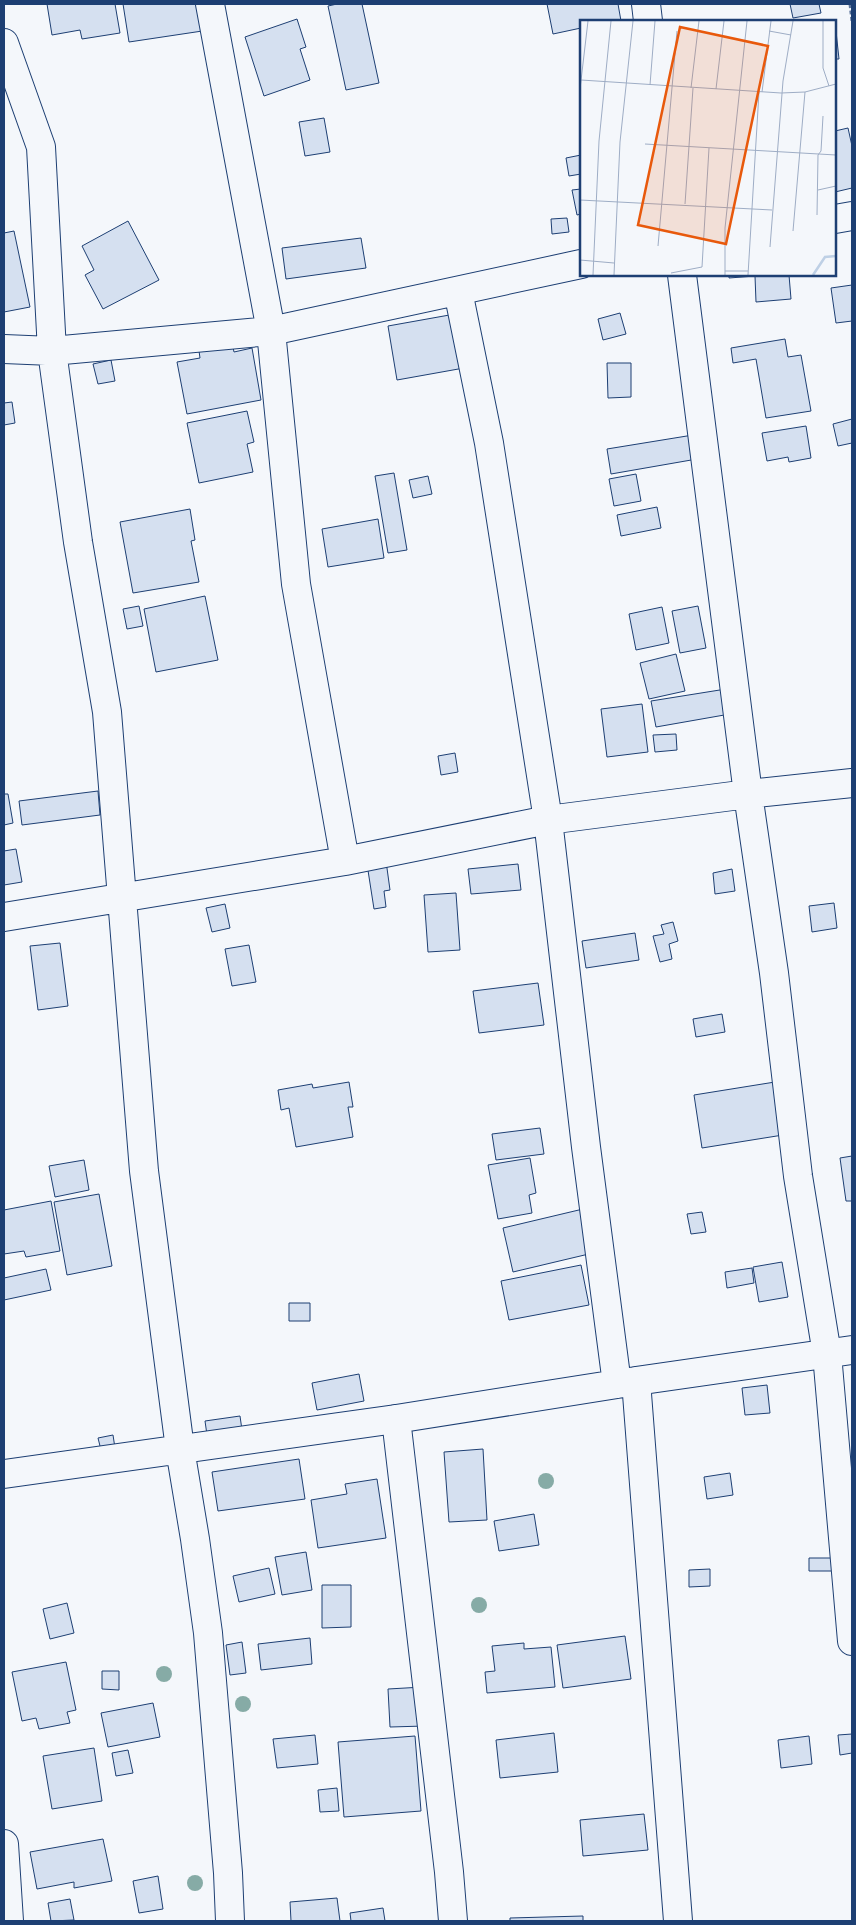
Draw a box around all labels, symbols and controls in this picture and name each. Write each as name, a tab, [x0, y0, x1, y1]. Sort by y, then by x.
inset map	[580, 20, 836, 276]

